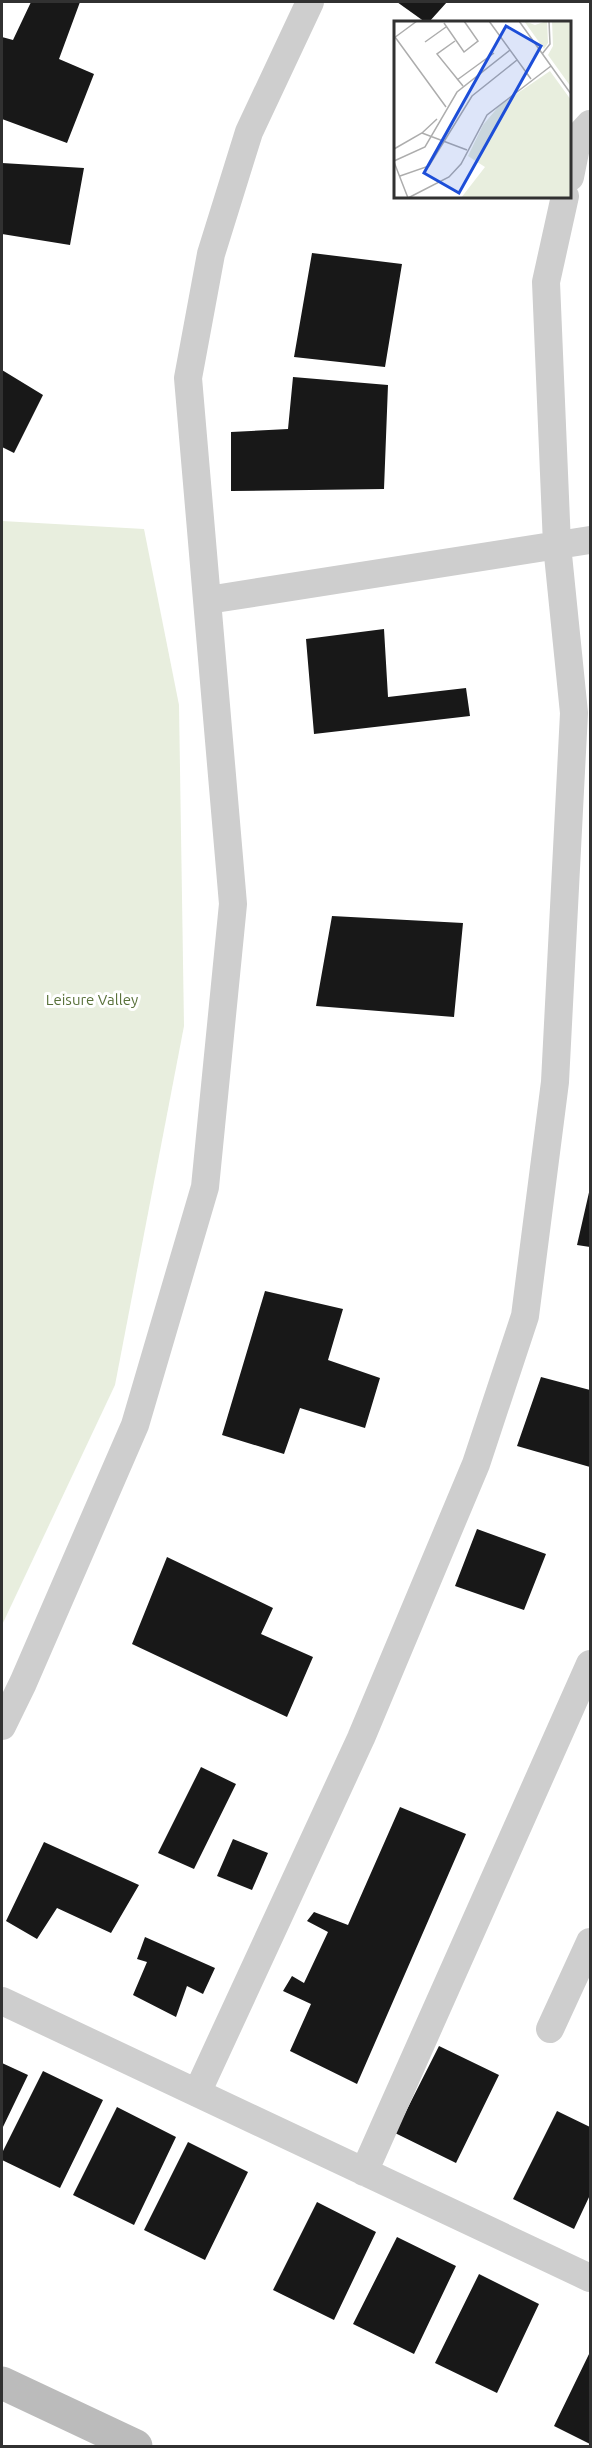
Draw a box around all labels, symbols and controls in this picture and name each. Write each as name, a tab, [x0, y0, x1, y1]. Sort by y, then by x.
inset map	[394, 21, 571, 198]
park label: Leisure Valley	[46, 991, 138, 1008]

